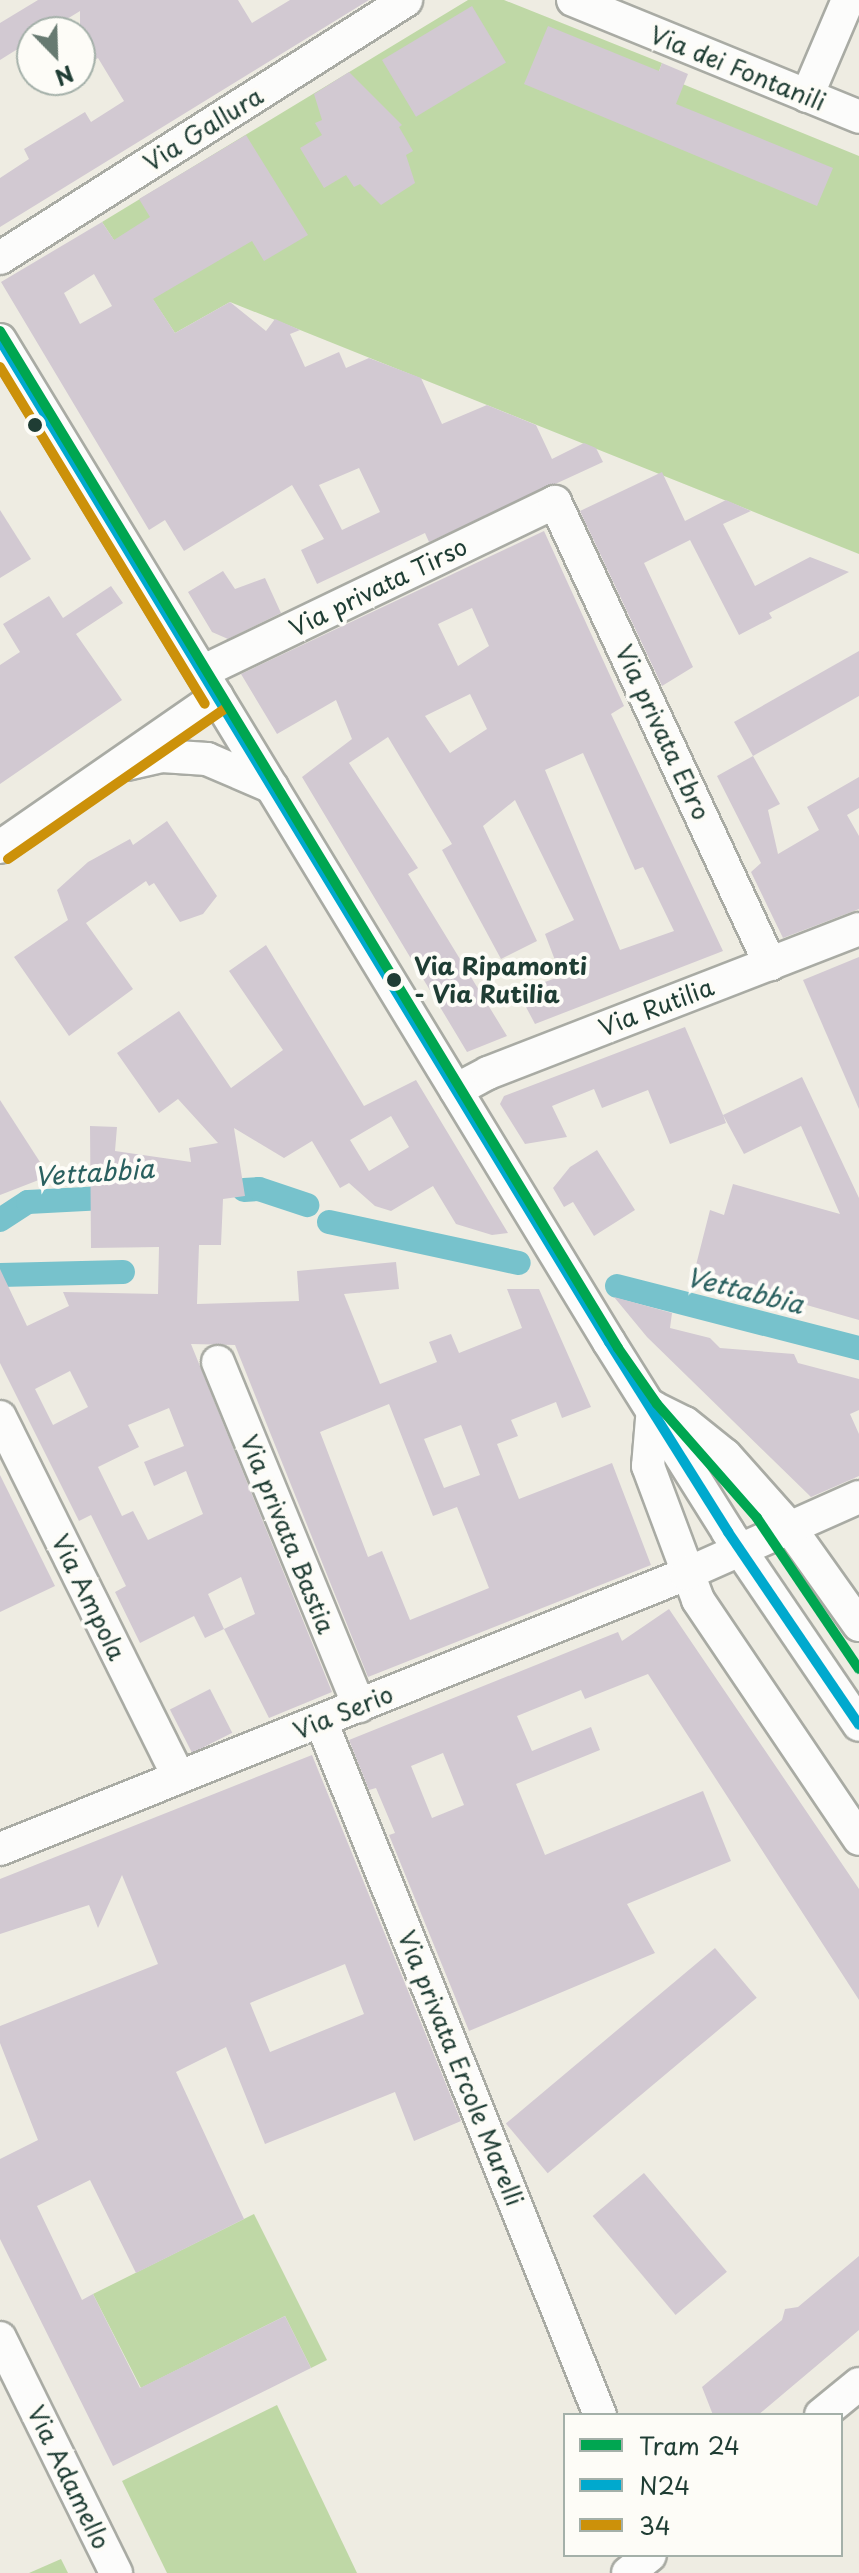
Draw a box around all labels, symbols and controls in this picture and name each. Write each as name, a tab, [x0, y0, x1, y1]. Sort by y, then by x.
north arrow	[16, 16, 96, 96]
street label: Via dei Fontanili	[646, 20, 830, 116]
text: N	[50, 58, 79, 95]
street label: Via Gallura	[139, 81, 267, 177]
unlabelled marker	[27, 417, 43, 433]
street label: Via privata Tirso	[285, 532, 471, 642]
street label: Via privata Ebro	[610, 640, 716, 824]
place label: Via Ripamonti - Via Rutilia	[414, 952, 586, 1008]
marker: Via Ripamonti - Via Rutilia	[381, 967, 407, 993]
street label: Via Rutilia	[595, 972, 717, 1042]
water label: Vettabbia	[33, 1152, 155, 1192]
water label: Vettabbia	[683, 1260, 807, 1320]
street label: Via privata Bastia	[235, 1431, 341, 1637]
street label: Via Ampola	[46, 1529, 132, 1665]
street label: Via Serio	[289, 1679, 397, 1745]
street label: Via privata Ercole Marelli	[392, 1925, 530, 2211]
street label: Via Adamello	[22, 2401, 116, 2553]
legend	[563, 2413, 843, 2557]
text: Tram 24	[639, 2427, 740, 2463]
text: N24	[639, 2467, 690, 2503]
text: 34	[639, 2507, 671, 2543]

